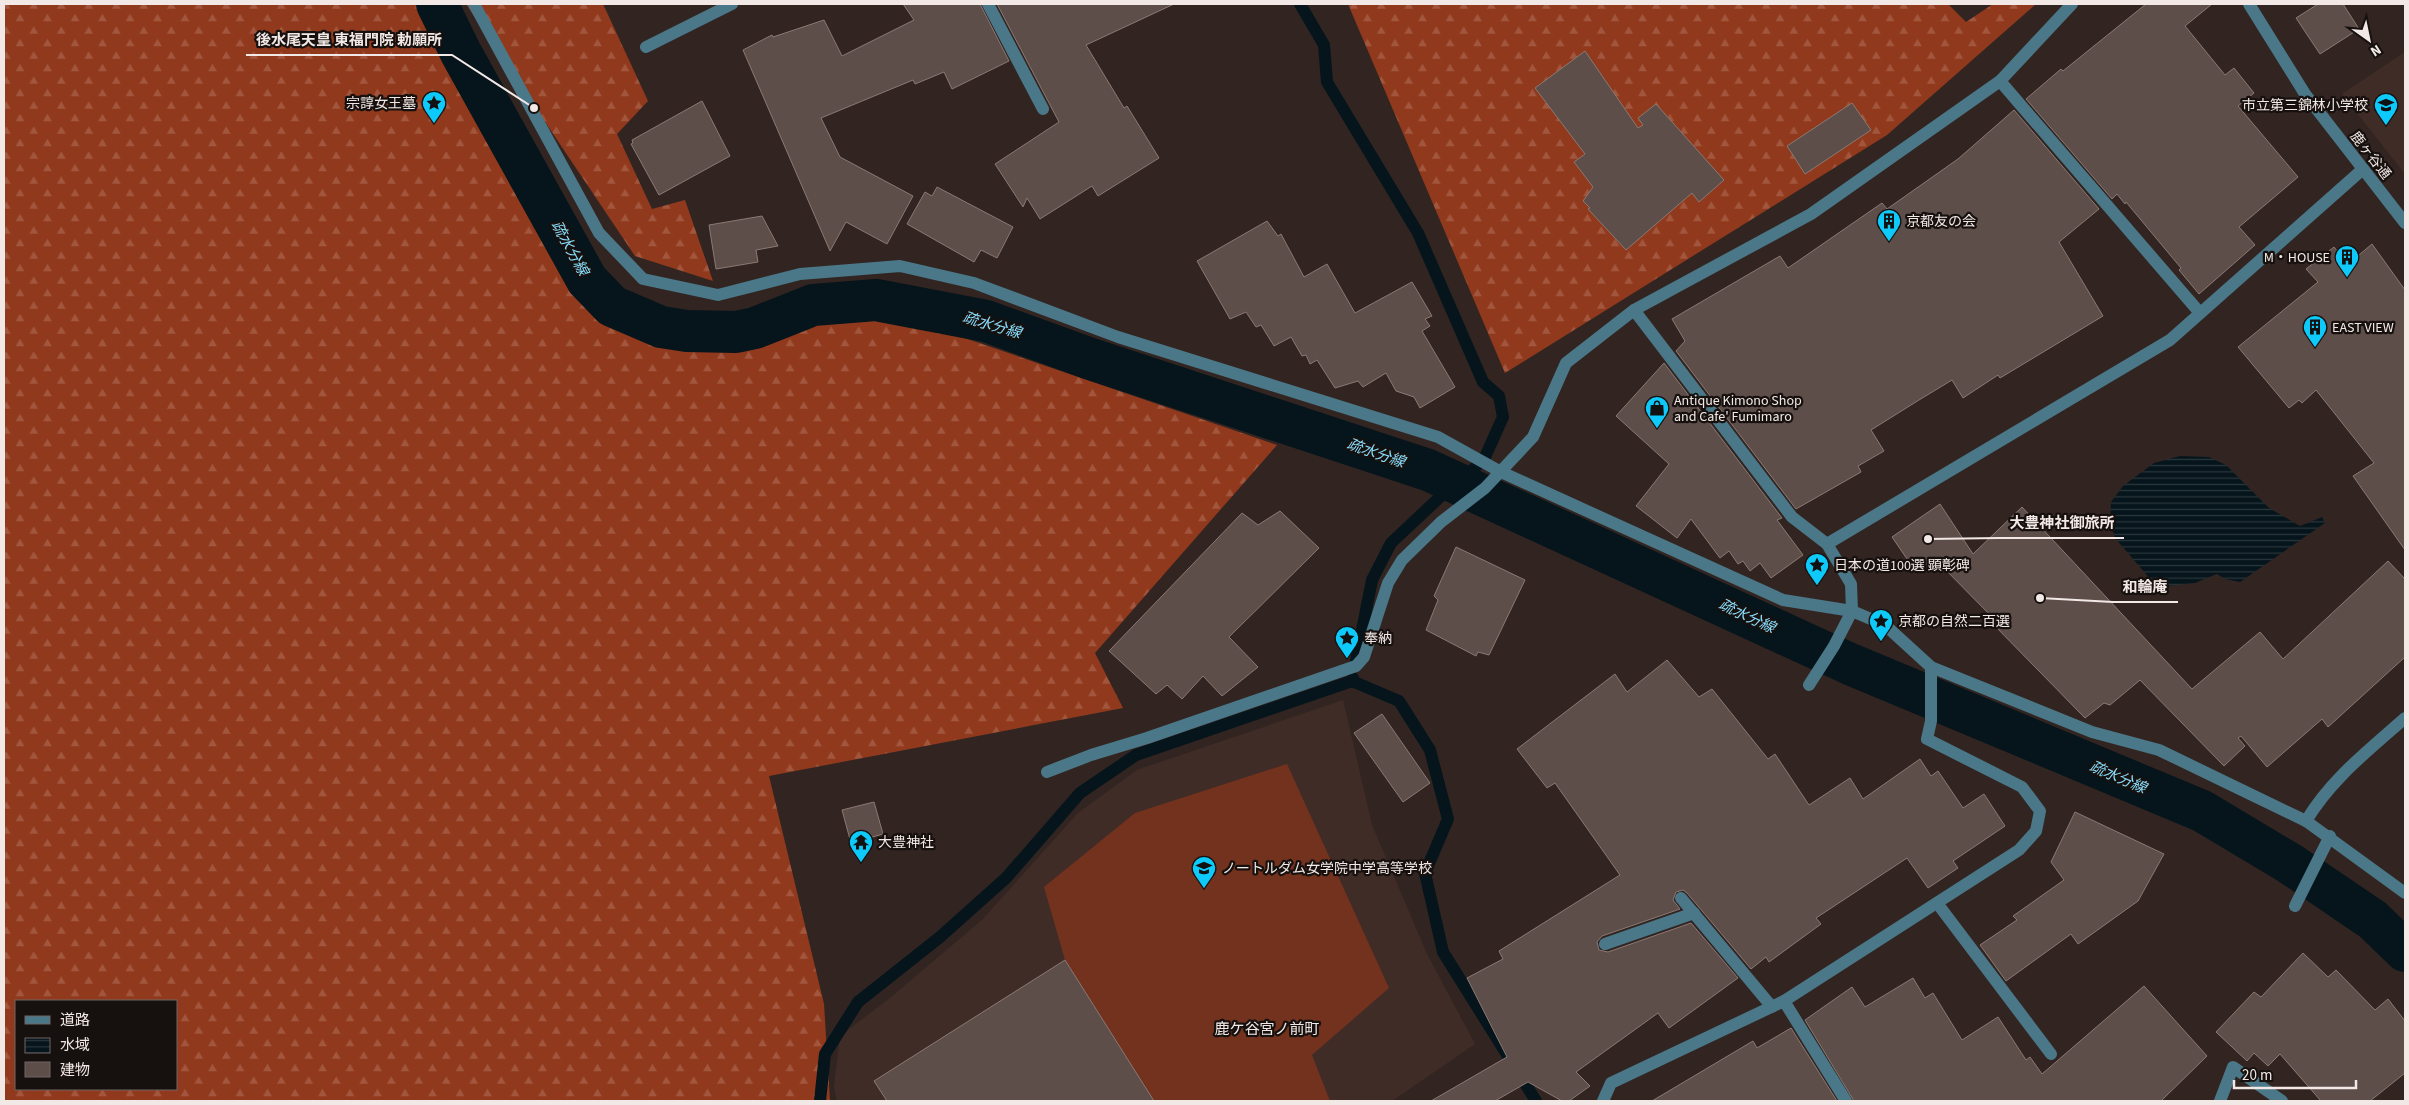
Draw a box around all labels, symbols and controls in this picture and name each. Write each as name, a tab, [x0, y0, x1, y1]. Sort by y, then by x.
north arrow	[2344, 15, 2394, 65]
callout: 後水尾天皇 東福門院 勅願所	[246, 25, 452, 55]
text: 後水尾天皇 東福門院 勅願所	[256, 30, 442, 51]
text: N	[2366, 39, 2385, 61]
place icon: 宗諄女王墓	[421, 90, 447, 124]
school or university icon: 市立第三錦林小学校	[2373, 92, 2399, 126]
place label: 宗諄女王墓	[346, 94, 416, 114]
place label: 市立第三錦林小学校	[2242, 96, 2368, 116]
street label: 鹿ヶ谷通	[2345, 127, 2395, 184]
building icon: 京都友の会	[1876, 208, 1902, 242]
place label: 京都友の会	[1906, 212, 1976, 232]
water label: 疏水分線	[546, 217, 594, 281]
building icon: M・HOUSE	[2334, 244, 2360, 278]
place label: M・HOUSE	[2264, 248, 2330, 268]
water label: 疏水分線	[960, 307, 1026, 344]
building icon: EAST VIEW	[2302, 314, 2328, 348]
place label: EAST VIEW	[2332, 318, 2394, 338]
place label: Antique Kimono Shop and Cafe' Fumimaro	[1674, 391, 1802, 427]
shop icon: Antique Kimono Shop and Cafe' Fumimaro	[1644, 395, 1670, 429]
water label: 疏水分線	[1344, 434, 1410, 474]
callout: 大豊神社御旅所	[1999, 508, 2124, 538]
text: 大豊神社御旅所	[2009, 513, 2115, 534]
place icon: 日本の道100選 顕彰碑	[1804, 552, 1830, 586]
place label: 日本の道100選 顕彰碑	[1834, 556, 1970, 576]
callout: 和輪庵	[2113, 572, 2178, 602]
text: 和輪庵	[2122, 577, 2168, 598]
water label: 疏水分線	[1715, 594, 1780, 639]
place icon: 京都の自然二百選	[1868, 608, 1894, 642]
place label: 京都の自然二百選	[1898, 612, 2010, 632]
place icon: 奉納	[1334, 625, 1360, 659]
place label: 奉納	[1364, 629, 1392, 649]
water label: 疏水分線	[2086, 756, 2151, 800]
temple icon: 大豊神社	[848, 829, 874, 863]
place label: 大豊神社	[878, 833, 934, 853]
school or university icon: ノートルダム女学院中学高等学校	[1191, 855, 1217, 889]
place label: ノートルダム女学院中学高等学校	[1222, 859, 1432, 879]
legend	[15, 1000, 178, 1090]
text: 道路	[60, 1010, 90, 1031]
district label: 鹿ケ谷宮ノ前町	[1214, 1019, 1320, 1040]
text: 水域	[60, 1035, 90, 1056]
scale bar	[2234, 1058, 2356, 1090]
text: 建物	[60, 1060, 90, 1081]
text: 20 m	[2242, 1065, 2272, 1086]

